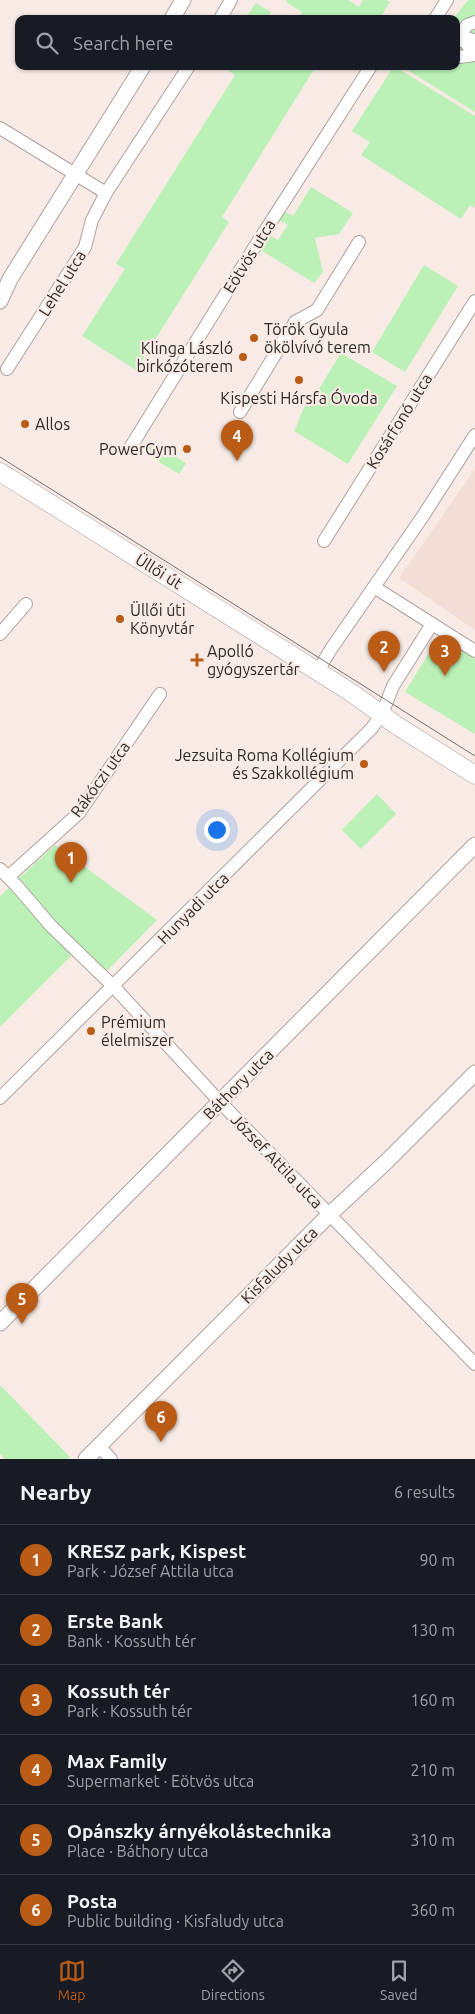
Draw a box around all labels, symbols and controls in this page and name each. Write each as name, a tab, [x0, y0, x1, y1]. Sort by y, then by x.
search box	[15, 15, 460, 70]
icon: search	[33, 29, 61, 57]
text: Search here	[73, 32, 173, 54]
street label: Eötvös utca	[219, 216, 279, 296]
street label: Lehel utca	[35, 247, 89, 319]
place label: Török Gyula ökölvívó terem	[264, 320, 371, 356]
marker: Török Gyula ökölvívó terem	[248, 332, 260, 344]
place label: Klinga László birkózóterem	[136, 339, 233, 375]
marker: Klinga László birkózóterem	[237, 351, 249, 363]
street label: Kosárfonó utca	[363, 370, 435, 472]
marker: Kispesti Hársfa Óvoda	[293, 374, 305, 386]
place label: Kispesti Hársfa Óvoda	[220, 388, 378, 407]
place label: Allos	[35, 415, 70, 433]
marker: Allos	[19, 418, 31, 430]
pin: 4	[221, 420, 253, 461]
place label: PowerGym	[99, 440, 177, 458]
marker: PowerGym	[181, 443, 193, 455]
street label: Üllői út	[132, 550, 186, 593]
place label: Üllői úti Könyvtár	[130, 601, 194, 637]
marker: Üllői úti Könyvtár	[114, 613, 126, 625]
pin: 2	[368, 631, 400, 672]
pin: 3	[429, 635, 461, 676]
place label: Apolló gyógyszertár	[207, 642, 300, 678]
marker: Apolló gyógyszertár	[191, 654, 203, 666]
street label: Rákóczi utca	[67, 738, 133, 820]
place label: Jezsuita Roma Kollégium és Szakkollégium	[175, 746, 354, 782]
marker: Jezsuita Roma Kollégium és Szakkollégium	[358, 758, 370, 770]
your location	[204, 817, 230, 843]
pin: 1	[55, 842, 87, 883]
street label: Hunyadi utca	[154, 869, 232, 947]
place label: Prémium élelmiszer	[101, 1013, 174, 1049]
marker: Prémium élelmiszer	[85, 1025, 97, 1037]
street label: Báthory utca	[199, 1045, 277, 1123]
street label: József Attila utca	[227, 1110, 327, 1212]
street label: Kisfaludy utca	[237, 1223, 321, 1307]
pin: 5	[6, 1283, 38, 1324]
pin: 6	[145, 1401, 177, 1442]
text: Nearby	[20, 1480, 91, 1504]
text: 6 results	[394, 1483, 455, 1501]
text: KRESZ park, Kispest	[67, 1540, 246, 1562]
text: 1	[31, 1551, 41, 1569]
text: 90 m	[419, 1551, 455, 1569]
text: Park · József Attila utca	[67, 1562, 234, 1580]
text: Erste Bank	[67, 1610, 163, 1632]
text: 2	[31, 1621, 41, 1639]
text: 130 m	[410, 1621, 455, 1639]
text: Bank · Kossuth tér	[67, 1632, 196, 1650]
text: Kossuth tér	[67, 1680, 170, 1702]
text: 3	[31, 1691, 41, 1709]
text: 160 m	[410, 1691, 455, 1709]
text: Park · Kossuth tér	[67, 1702, 192, 1720]
text: Max Family	[67, 1750, 167, 1772]
text: 4	[31, 1761, 41, 1779]
text: 210 m	[410, 1761, 455, 1779]
text: Supermarket · Eötvös utca	[67, 1772, 254, 1790]
text: Opánszky árnyékolástechnika	[67, 1820, 332, 1842]
text: 5	[31, 1831, 41, 1849]
text: 310 m	[410, 1831, 455, 1849]
text: Place · Báthory utca	[67, 1842, 208, 1860]
text: Posta	[67, 1890, 117, 1912]
text: 6	[31, 1901, 41, 1919]
text: 360 m	[410, 1901, 455, 1919]
text: Public building · Kisfaludy utca	[67, 1912, 284, 1930]
tab: Map	[58, 1957, 86, 2003]
tab: Directions	[201, 1957, 265, 2003]
tab: Saved	[380, 1957, 417, 2003]

